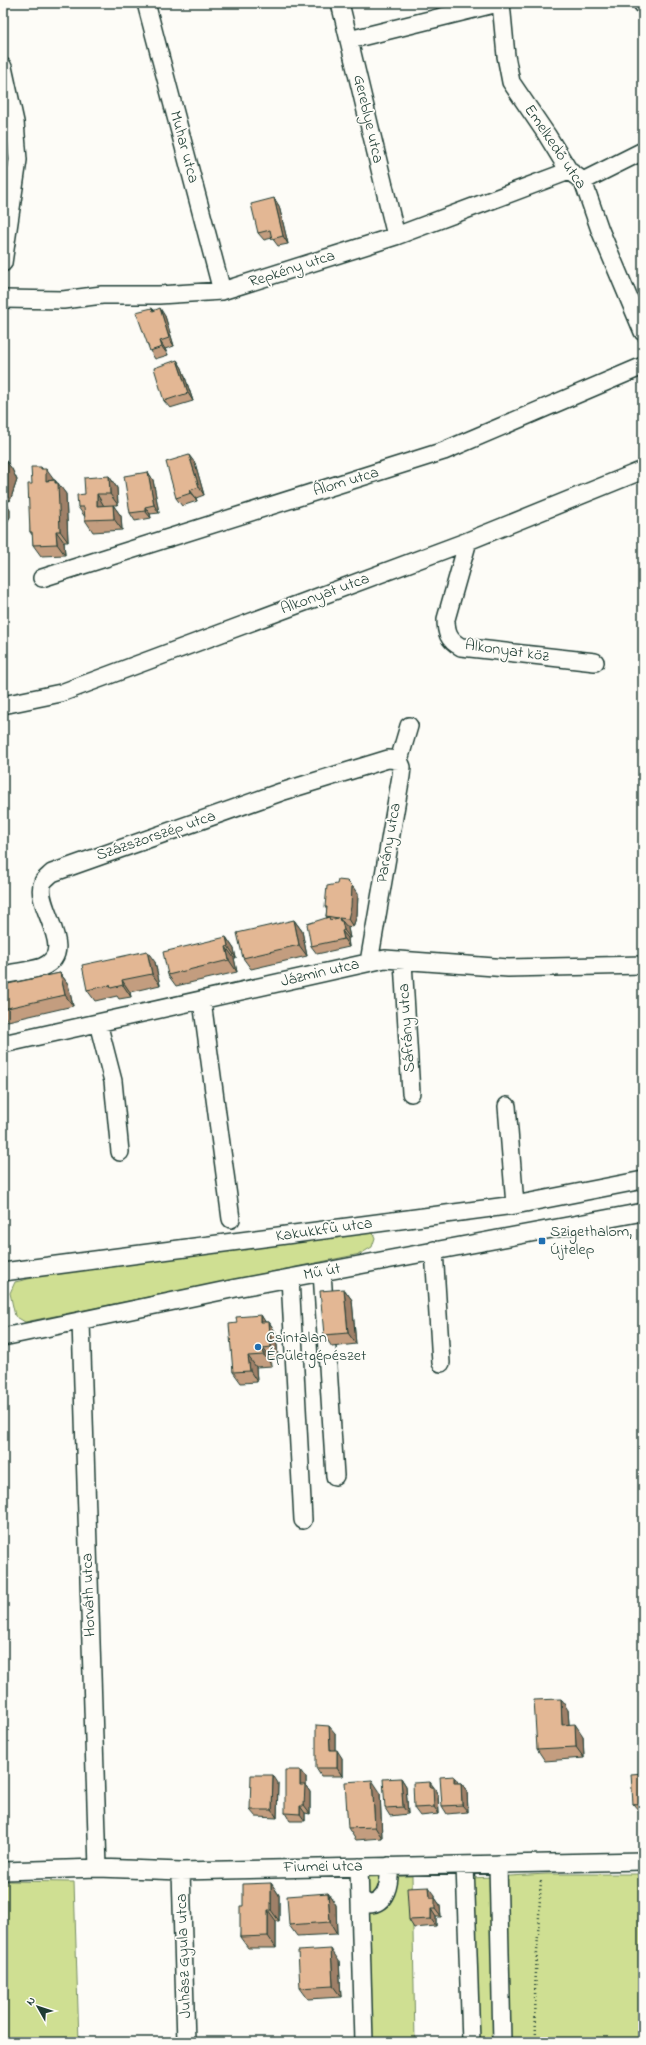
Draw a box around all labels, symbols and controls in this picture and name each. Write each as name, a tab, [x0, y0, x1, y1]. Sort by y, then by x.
street label: Gereblye utca	[346, 72, 390, 166]
street label: Emelkedő utca	[518, 100, 592, 194]
street label: Muhar utca	[163, 108, 205, 186]
street label: Repkény utca	[246, 244, 338, 294]
street label: Álom utca	[310, 461, 382, 503]
street label: Alkonyat utca	[277, 567, 373, 621]
street label: Alkonyat köz	[463, 633, 551, 669]
street label: Parány utca	[370, 801, 408, 885]
street label: Százszorszép utca	[93, 804, 219, 868]
street label: Jázmin utca	[278, 952, 362, 994]
street label: Sáfrány utca	[392, 983, 422, 1073]
street label: Kakukkfű utca	[274, 1211, 374, 1249]
place label: Szigethalom, Újtelep	[550, 1220, 632, 1262]
marker: Szigethalom, Újtelep	[537, 1236, 547, 1246]
street label: Mű út	[301, 1257, 343, 1287]
place label: Csintalan Épületgépészet	[266, 1326, 367, 1368]
marker: Csintalan Épületgépészet	[253, 1342, 263, 1352]
street label: Horváth utca	[76, 1553, 102, 1637]
street label: Fiumei utca	[282, 1854, 363, 1880]
street label: Juhász Gyula utca	[170, 1893, 198, 2019]
north arrow	[18, 1987, 58, 2027]
text: N	[22, 1993, 40, 2009]

